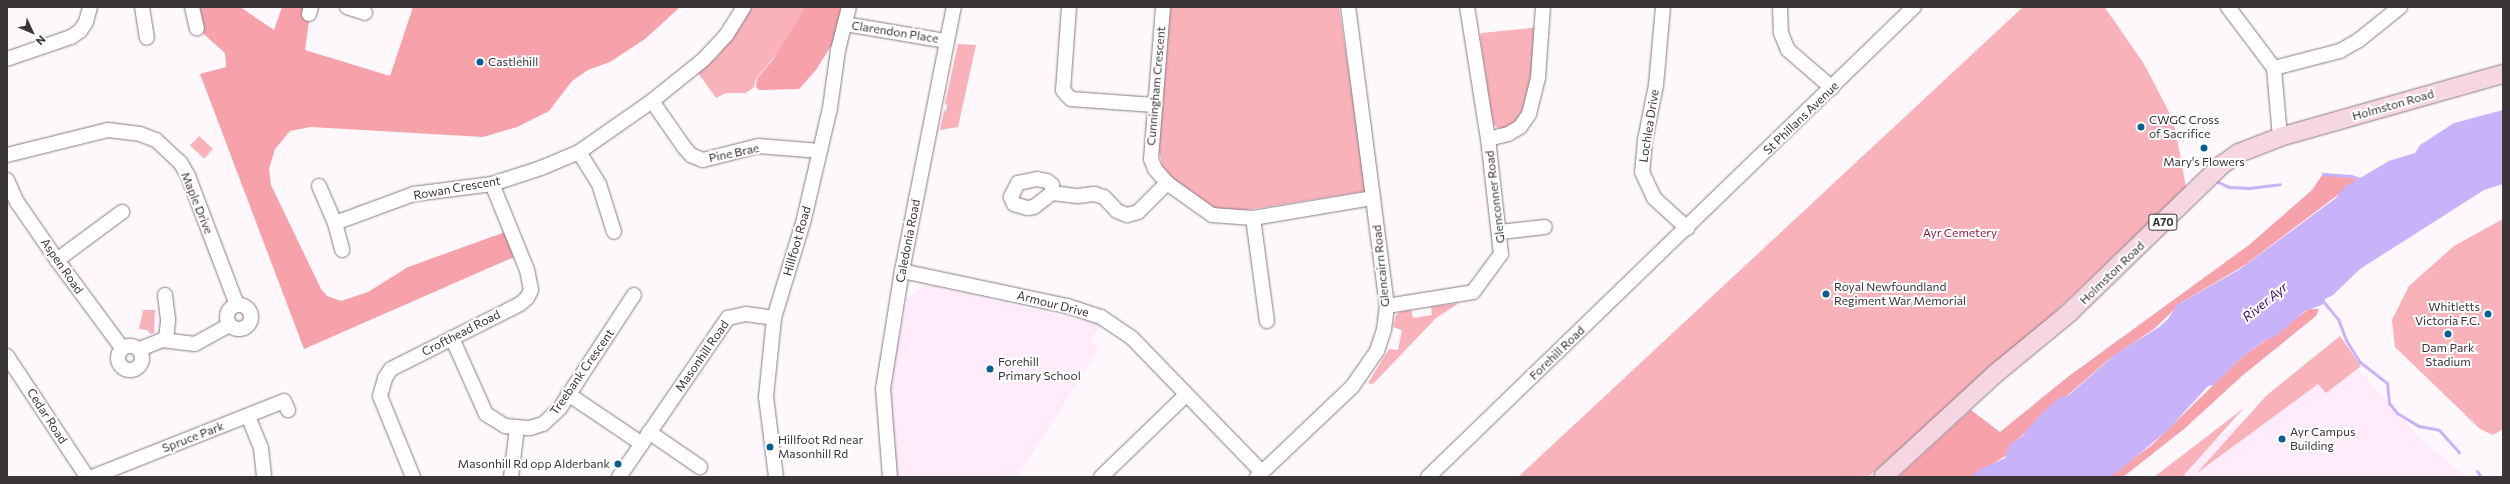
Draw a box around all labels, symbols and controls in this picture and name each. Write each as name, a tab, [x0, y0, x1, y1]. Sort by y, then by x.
north arrow	[12, 12, 52, 52]
street label: Clarendon Place	[851, 18, 939, 46]
street label: Cunningham Crescent	[1144, 26, 1168, 146]
text: N	[33, 33, 49, 48]
place label: Castlehill	[488, 55, 538, 69]
marker: Castlehill	[475, 57, 485, 67]
street label: St Phillans Avenue	[1761, 79, 1841, 157]
street label: Holmston Road	[2350, 86, 2436, 124]
street label: Lochlea Drive	[1636, 88, 1662, 164]
place label: CWGC Cross of Sacrifice	[2149, 113, 2219, 141]
marker: CWGC Cross of Sacrifice	[2136, 122, 2146, 132]
street label: Pine Brae	[707, 141, 761, 165]
marker: Mary's Flowers	[2199, 143, 2209, 153]
street label: Glenconner Road	[1482, 150, 1508, 244]
place label: Mary's Flowers	[2163, 155, 2245, 169]
street label: Maple Drive	[178, 170, 216, 236]
street label: Rowan Crescent	[412, 173, 502, 203]
street label: Caledonia Road	[893, 198, 923, 284]
street label: Hillfoot Road	[780, 204, 814, 278]
road number: A70	[2148, 213, 2178, 231]
street label: Glencairn Road	[1370, 224, 1392, 308]
park label: Ayr Cemetery	[1923, 226, 1997, 240]
street label: Aspen Road	[38, 236, 86, 296]
street label: Holmston Road	[2077, 239, 2147, 307]
water label: River Ayr	[2239, 279, 2291, 325]
place label: Royal Newfoundland Regiment War Memorial	[1834, 280, 1966, 308]
street label: Armour Drive	[1016, 288, 1090, 320]
marker: Royal Newfoundland Regiment War Memorial	[1821, 289, 1831, 299]
place label: Whitletts Victoria F.C.	[2415, 300, 2480, 328]
street label: Crofthead Road	[419, 307, 503, 359]
marker: Whitletts Victoria F.C.	[2483, 309, 2493, 319]
street label: Masonhill Road	[672, 318, 732, 394]
street label: Forehill Road	[1526, 323, 1588, 383]
street label: Treebank Crescent	[547, 326, 617, 418]
marker: Dam Park Stadium	[2443, 329, 2453, 339]
place label: Dam Park Stadium	[2422, 341, 2474, 369]
place label: Forehill Primary School	[998, 355, 1081, 383]
marker: Forehill Primary School	[985, 364, 995, 374]
street label: Cedar Road	[24, 386, 70, 446]
street label: Spruce Park	[160, 419, 226, 455]
place label: Ayr Campus Building	[2290, 425, 2355, 453]
place label: Hillfoot Rd near Masonhill Rd	[778, 433, 863, 461]
marker: Ayr Campus Building	[2277, 434, 2287, 444]
marker: Hillfoot Rd near Masonhill Rd	[765, 442, 775, 452]
place label: Masonhill Rd opp Alderbank	[458, 457, 610, 471]
marker: Masonhill Rd opp Alderbank	[613, 459, 623, 469]

